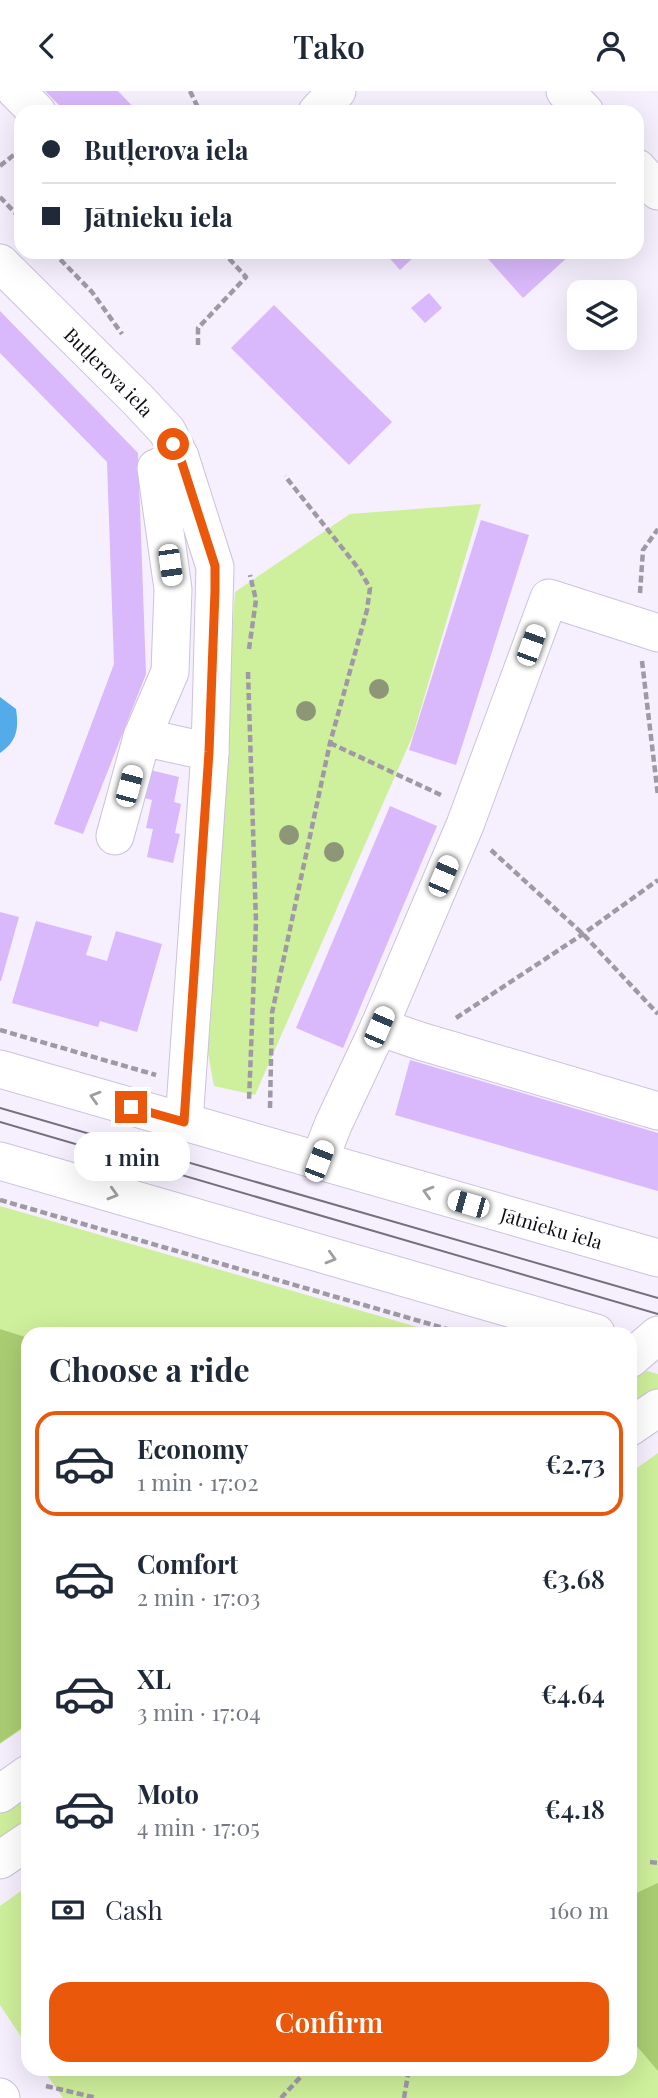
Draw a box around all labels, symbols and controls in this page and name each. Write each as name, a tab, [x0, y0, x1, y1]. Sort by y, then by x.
text: Tako	[293, 24, 365, 67]
icon: back	[28, 27, 66, 65]
icon: person	[592, 27, 630, 65]
text: Butļerova iela	[84, 132, 248, 167]
text: Jātnieku iela	[84, 199, 233, 234]
map controls	[567, 280, 637, 350]
button: layers	[567, 280, 637, 350]
street label: Butļerova iela	[59, 321, 160, 422]
route start	[157, 428, 189, 460]
car	[157, 543, 184, 587]
car	[514, 622, 549, 668]
car	[114, 763, 145, 809]
car	[426, 853, 461, 899]
car	[362, 1004, 397, 1050]
one-way arrow	[89, 1090, 101, 1105]
route end	[115, 1091, 147, 1123]
callout: 1 min	[73, 1131, 189, 1181]
car	[302, 1138, 337, 1184]
text: 1 min	[104, 1141, 160, 1172]
one-way arrow	[106, 1185, 118, 1200]
one-way arrow	[422, 1186, 434, 1201]
car	[445, 1188, 492, 1220]
street label: Jātnieku iela	[497, 1200, 606, 1255]
one-way arrow	[325, 1249, 337, 1264]
text: Choose a ride	[49, 1347, 250, 1390]
text: Economy	[137, 1431, 248, 1466]
icon: car	[53, 1432, 116, 1495]
text: €2.73	[545, 1446, 605, 1481]
text: 1 min · 17:02	[137, 1466, 258, 1497]
text: Comfort	[137, 1546, 238, 1581]
icon: car	[53, 1547, 116, 1610]
text: €3.68	[542, 1561, 605, 1596]
text: 2 min · 17:03	[137, 1581, 260, 1612]
text: XL	[137, 1661, 171, 1696]
icon: car	[53, 1662, 116, 1725]
text: €4.64	[541, 1676, 605, 1711]
text: 3 min · 17:04	[137, 1696, 261, 1727]
text: Moto	[137, 1776, 199, 1811]
icon: car	[53, 1777, 116, 1840]
text: €4.18	[544, 1791, 605, 1826]
text: 4 min · 17:05	[137, 1811, 260, 1842]
icon: cash	[49, 1891, 87, 1929]
text: Cash	[105, 1892, 163, 1927]
text: 160 m	[549, 1894, 609, 1925]
button: Confirm	[49, 1982, 609, 2062]

